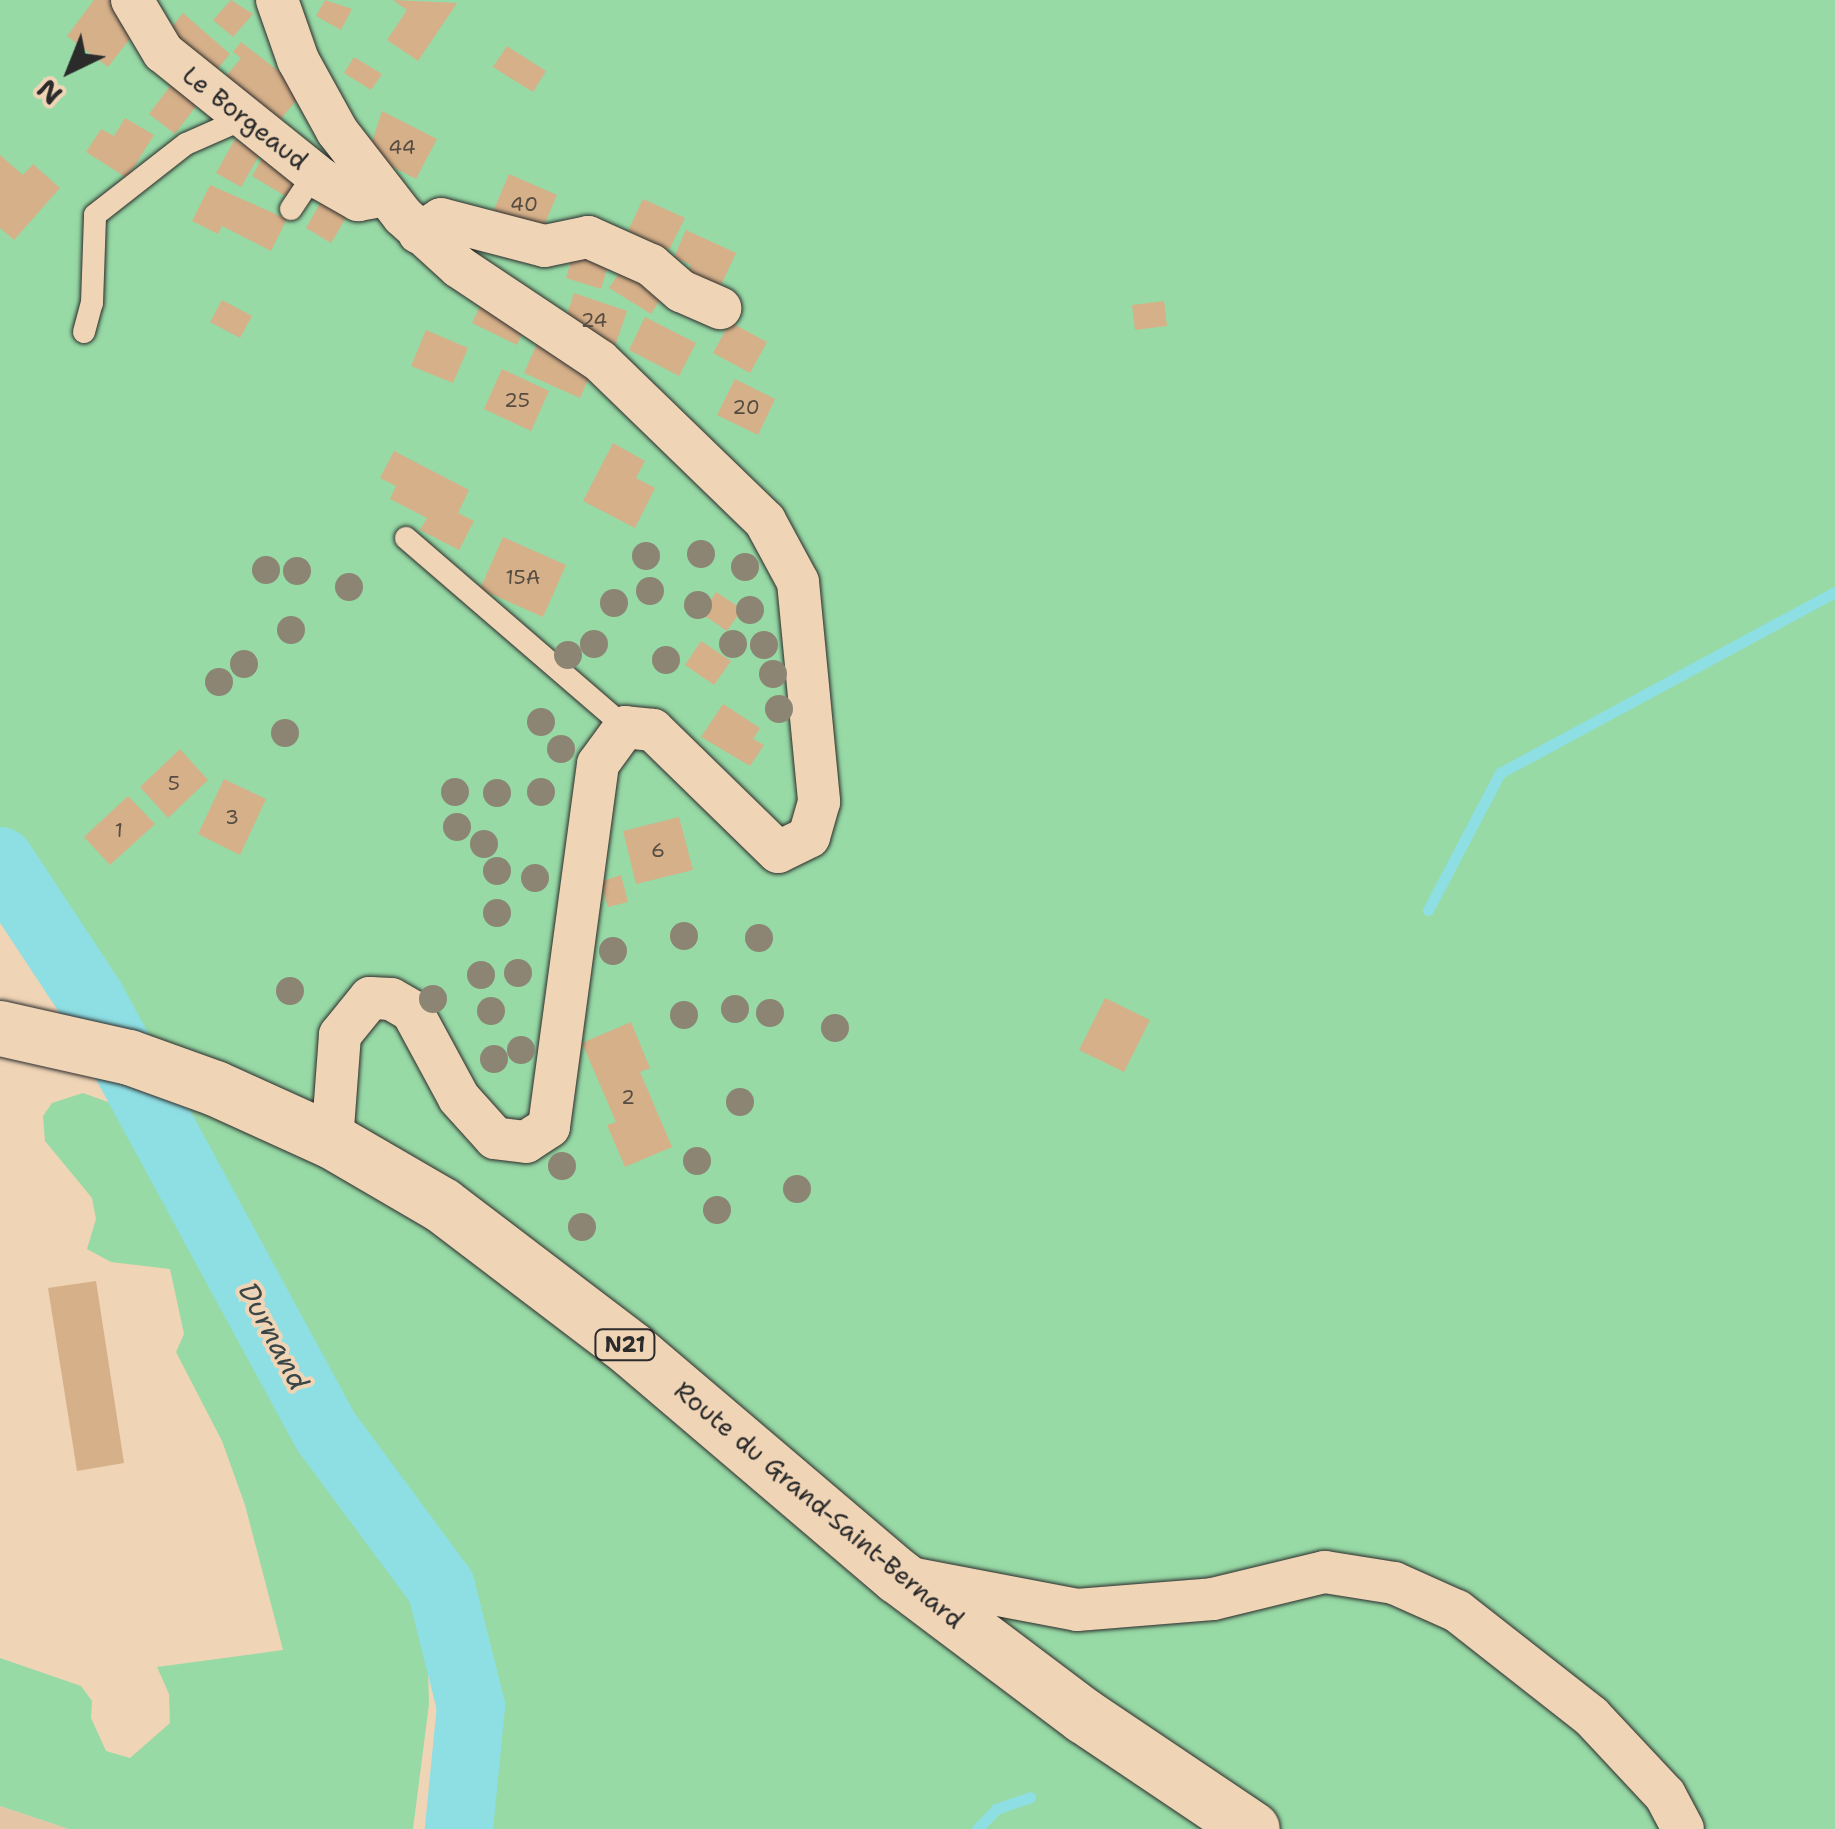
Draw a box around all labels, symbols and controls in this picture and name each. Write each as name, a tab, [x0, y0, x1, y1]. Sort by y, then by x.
north arrow	[20, 20, 120, 120]
street label: Le Borgeaud	[176, 60, 314, 176]
text: N	[28, 70, 71, 113]
house number: 44	[388, 135, 416, 159]
house number: 40	[510, 192, 538, 216]
house number: 24	[581, 308, 607, 332]
house number: 25	[504, 388, 530, 412]
house number: 20	[732, 395, 760, 419]
house number: 15A	[506, 565, 540, 589]
house number: 5	[168, 771, 180, 795]
house number: 3	[225, 805, 239, 829]
house number: 1	[115, 818, 123, 842]
house number: 6	[651, 838, 665, 862]
house number: 2	[621, 1085, 635, 1109]
water label: Durnand	[232, 1277, 316, 1395]
road number: N21	[592, 1328, 658, 1362]
street label: Route du Grand-Saint-Bernard	[668, 1375, 970, 1635]

